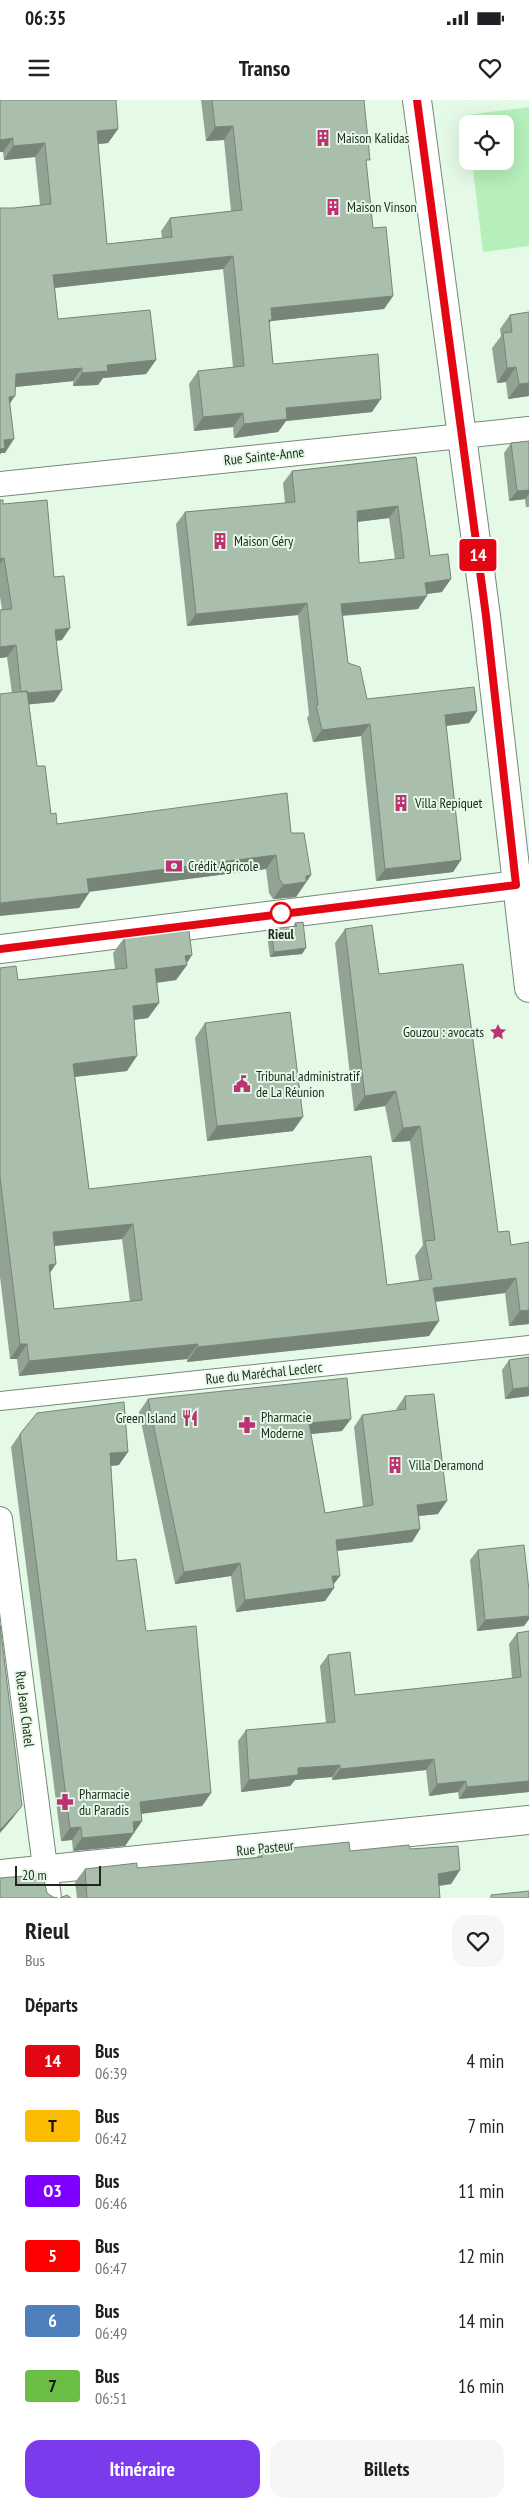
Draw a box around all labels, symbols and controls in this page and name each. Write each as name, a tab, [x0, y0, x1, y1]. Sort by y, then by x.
text: 06:35	[25, 6, 66, 30]
icon: menu	[25, 54, 53, 82]
text: Transo	[239, 54, 290, 82]
icon: heart	[476, 54, 504, 82]
map controls	[459, 115, 514, 170]
button: locate	[459, 115, 514, 170]
building icon: Maison Kalidas	[313, 128, 333, 148]
place label: Maison Kalidas	[337, 129, 410, 147]
building icon: Maison Vinson	[323, 197, 343, 217]
place label: Maison Vinson	[347, 198, 417, 216]
street label: Rue Sainte-Anne	[223, 443, 305, 469]
building icon: Maison Géry	[210, 531, 230, 551]
place label: Maison Géry	[234, 532, 294, 550]
line badge: 14	[456, 539, 500, 571]
text: 14	[469, 543, 487, 566]
building icon: Villa Repiquet	[391, 793, 411, 813]
place label: Villa Repiquet	[414, 794, 483, 812]
bank icon: Crédit Agricole	[164, 856, 184, 876]
place label: Crédit Agricole	[188, 857, 259, 875]
marker: Rieul	[270, 902, 292, 924]
place label: Rieul	[268, 925, 295, 943]
place icon: Gouzou : avocats	[488, 1022, 508, 1042]
place label: Gouzou : avocats	[403, 1023, 484, 1041]
place label: Tribunal administratif de La Réunion	[256, 1067, 360, 1101]
public building icon: Tribunal administratif de La Réunion	[232, 1074, 252, 1094]
street label: Rue du Maréchal Leclerc	[205, 1358, 323, 1388]
restaurant icon: Green Island	[180, 1408, 200, 1428]
place label: Pharmacie Moderne	[261, 1408, 312, 1442]
place label: Green Island	[116, 1409, 176, 1427]
pharmacy icon: Pharmacie Moderne	[237, 1415, 257, 1435]
building icon: Villa Deramond	[385, 1455, 405, 1475]
place label: Villa Deramond	[408, 1456, 484, 1474]
street label: Rue Jean Chatel	[11, 1670, 39, 1749]
place label: Pharmacie du Paradis	[79, 1785, 130, 1819]
pharmacy icon: Pharmacie du Paradis	[55, 1792, 75, 1812]
street label: Rue Pasteur	[236, 1836, 295, 1860]
scale bar	[15, 1863, 101, 1886]
text: 20 m	[22, 1866, 47, 1884]
text: Rieul	[25, 1915, 69, 1946]
button: heart	[452, 1915, 504, 1967]
text: Bus	[25, 1950, 45, 1970]
text: Départs	[25, 1993, 78, 2017]
text: Bus	[95, 2039, 119, 2063]
text: 14	[44, 2049, 61, 2072]
text: 4 min	[467, 2049, 504, 2073]
text: 06:39	[95, 2063, 127, 2083]
text: Bus	[95, 2104, 119, 2128]
text: T	[48, 2114, 57, 2137]
text: 7 min	[467, 2114, 504, 2138]
text: 06:42	[95, 2128, 127, 2148]
text: Bus	[95, 2169, 119, 2193]
text: O3	[43, 2179, 62, 2202]
text: 11 min	[458, 2179, 504, 2203]
text: 06:46	[95, 2193, 127, 2213]
text: Bus	[95, 2234, 119, 2258]
text: 5	[48, 2244, 57, 2267]
text: 12 min	[458, 2244, 504, 2268]
text: 06:47	[95, 2258, 127, 2278]
text: Bus	[95, 2299, 119, 2323]
text: 6	[48, 2309, 57, 2332]
text: 14 min	[458, 2309, 504, 2333]
text: 06:49	[95, 2323, 127, 2343]
text: Bus	[95, 2364, 119, 2388]
text: 7	[48, 2374, 57, 2397]
text: 16 min	[458, 2374, 504, 2398]
text: 06:51	[95, 2388, 127, 2408]
button: Itinéraire	[25, 2440, 260, 2498]
button: Billets	[270, 2440, 504, 2498]

